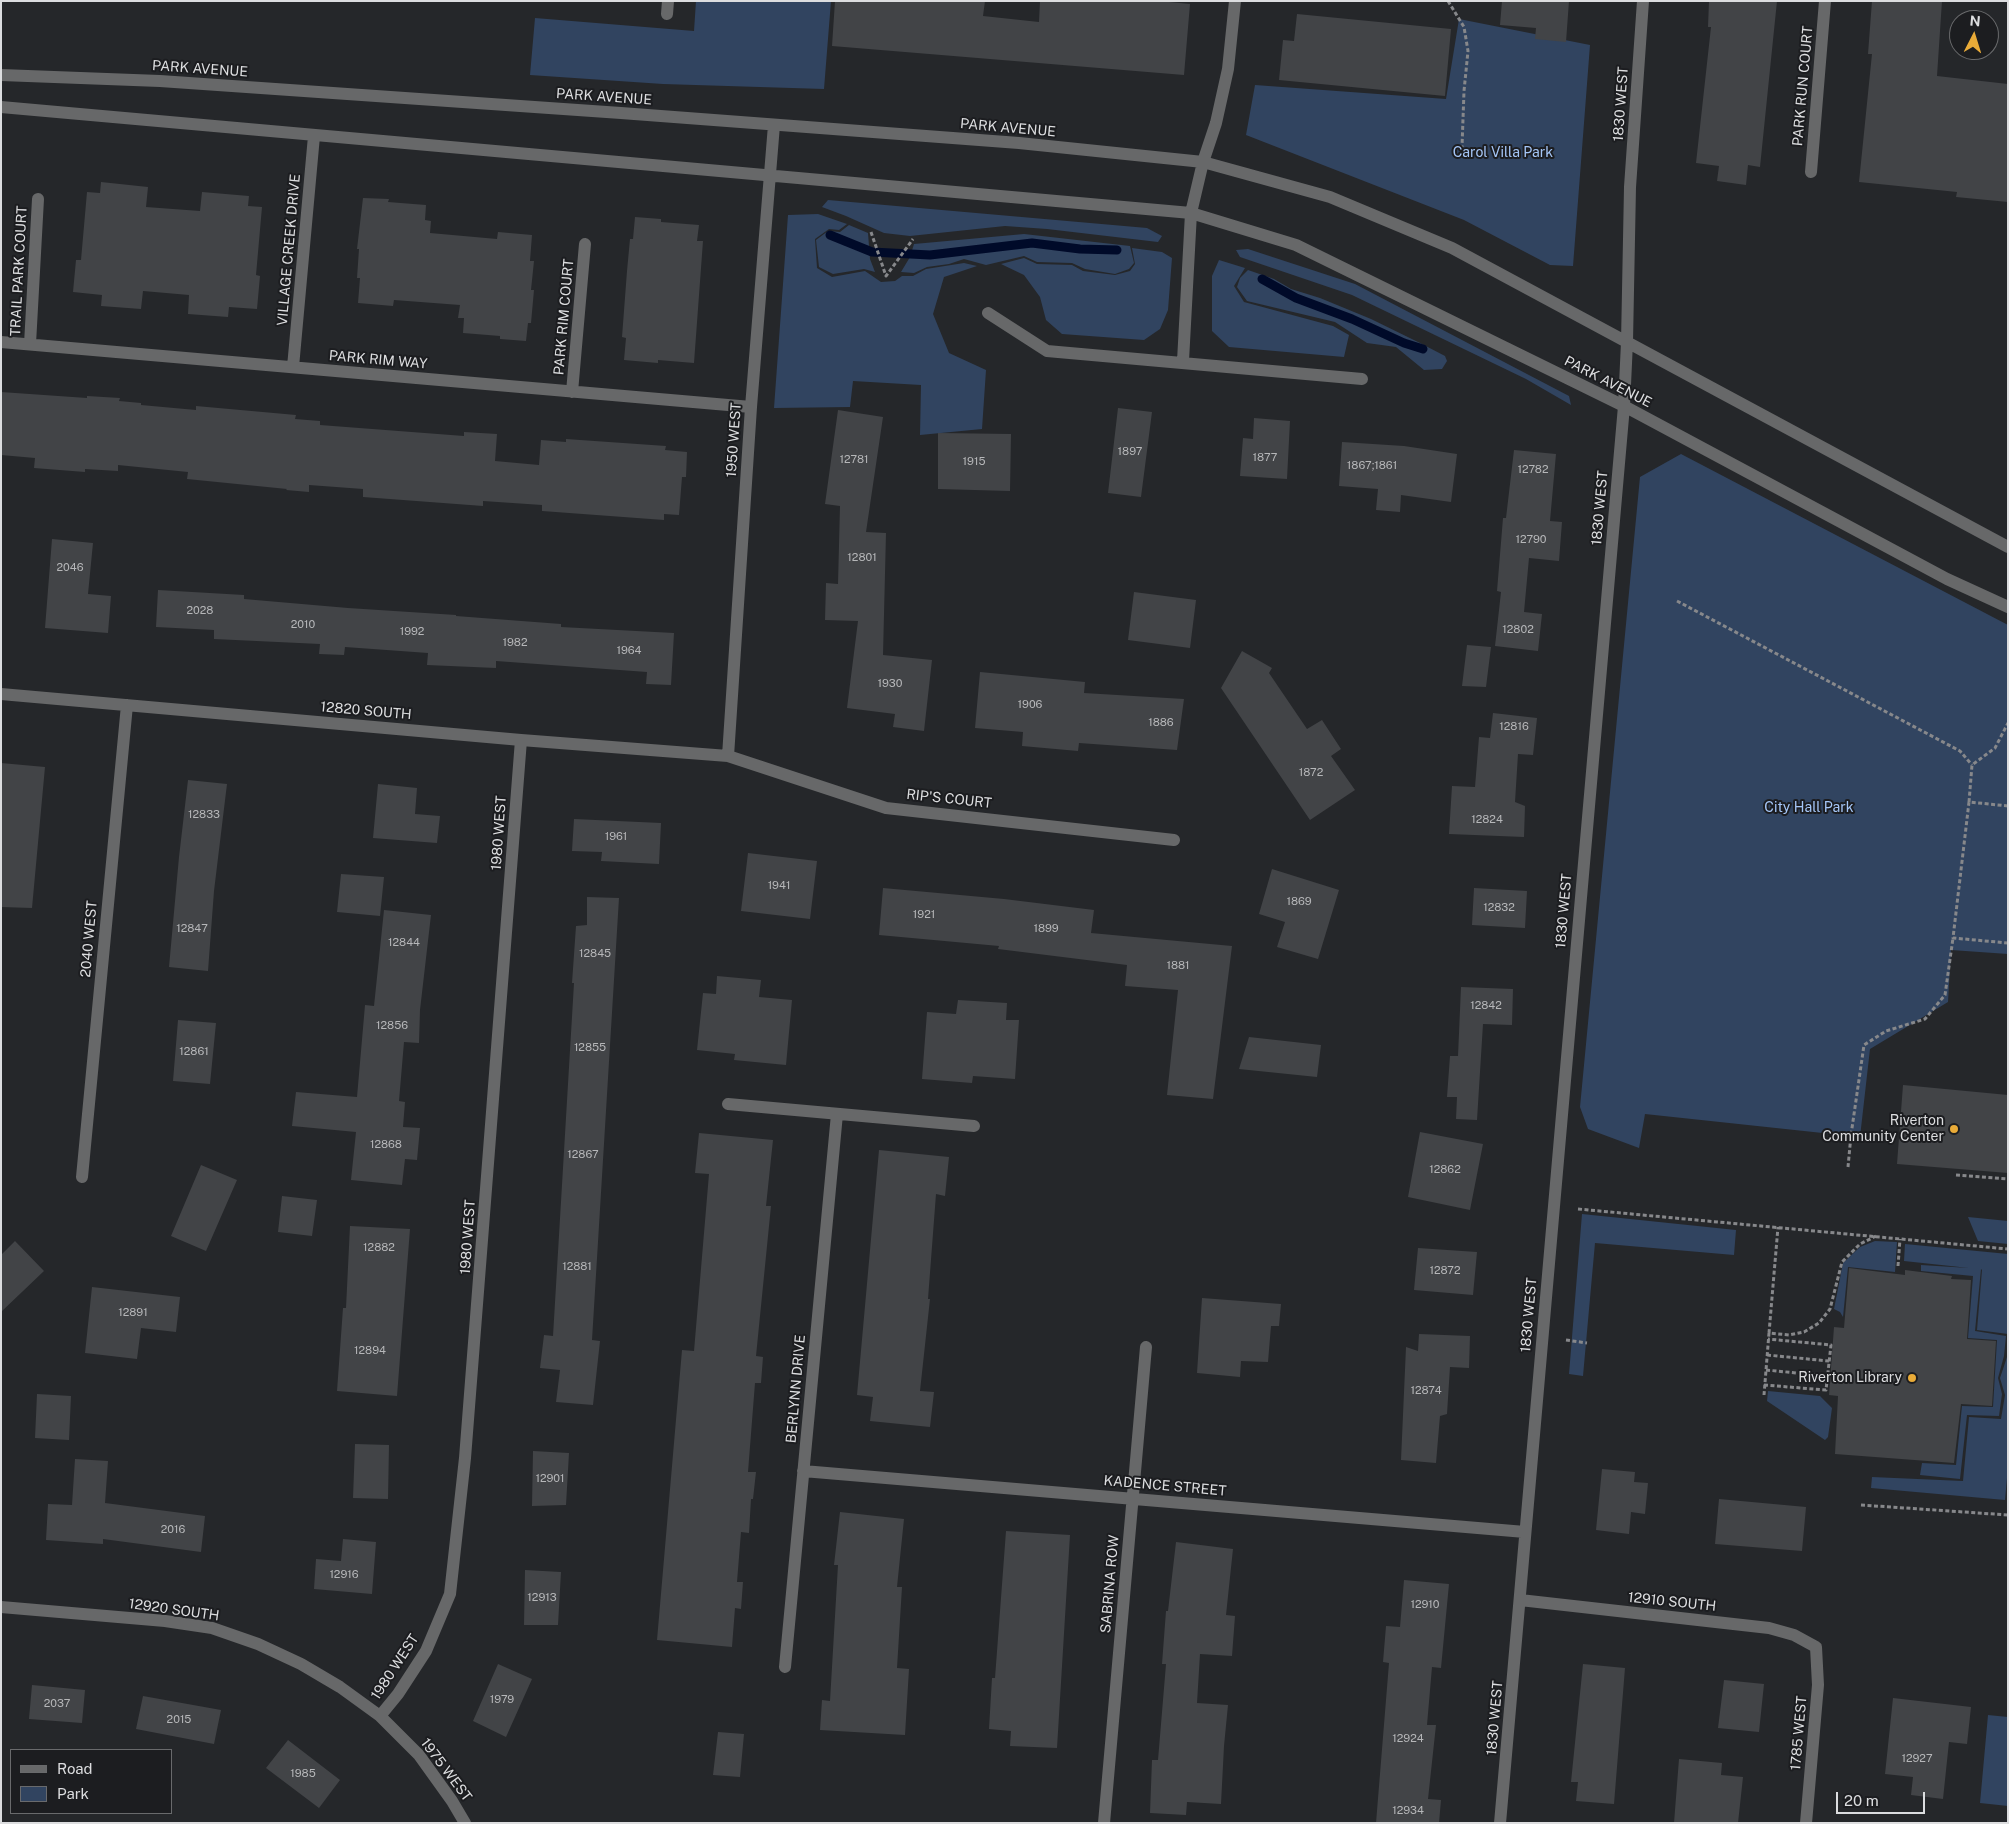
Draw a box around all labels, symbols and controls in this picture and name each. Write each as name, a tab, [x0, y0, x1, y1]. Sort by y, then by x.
north arrow	[1949, 10, 1999, 60]
text: N	[1969, 13, 1981, 29]
street label: PARK RUN COURT	[1789, 25, 1817, 147]
street label: PARK AVENUE	[152, 57, 248, 81]
street label: 1830 WEST	[1610, 66, 1632, 142]
street label: PARK AVENUE	[556, 85, 652, 109]
street label: PARK AVENUE	[959, 115, 1057, 141]
park label: Carol Villa Park	[1453, 145, 1553, 161]
street label: VILLAGE CREEK DRIVE	[274, 173, 304, 327]
street label: TRAIL PARK COURT	[7, 205, 31, 337]
street label: PARK RIM COURT	[551, 258, 577, 376]
street label: PARK RIM WAY	[328, 347, 428, 373]
street label: PARK AVENUE	[1561, 353, 1655, 411]
street label: 1950 WEST	[723, 402, 745, 478]
house number: 1897	[1118, 445, 1142, 459]
house number: 1877	[1253, 451, 1277, 465]
house number: 12781	[839, 453, 869, 467]
house number: 1915	[963, 455, 985, 469]
house number: 1867;1861	[1347, 459, 1397, 473]
house number: 12782	[1517, 463, 1549, 477]
street label: 1830 WEST	[1588, 470, 1612, 546]
house number: 12790	[1516, 533, 1546, 547]
house number: 12801	[847, 551, 877, 565]
house number: 2046	[56, 561, 84, 575]
house number: 2028	[187, 604, 213, 618]
house number: 2010	[291, 618, 315, 632]
house number: 12802	[1502, 623, 1534, 637]
house number: 1992	[400, 625, 424, 639]
house number: 1982	[503, 636, 527, 650]
house number: 1964	[616, 644, 642, 658]
house number: 1930	[878, 677, 902, 691]
house number: 1906	[1018, 698, 1042, 712]
street label: 12820 SOUTH	[320, 699, 412, 723]
house number: 1886	[1148, 716, 1174, 730]
house number: 12816	[1499, 720, 1529, 734]
house number: 1872	[1299, 766, 1323, 780]
street label: RIP'S COURT	[905, 786, 993, 812]
street label: 1980 WEST	[488, 795, 510, 871]
park label: City Hall Park	[1764, 800, 1854, 816]
house number: 12833	[188, 808, 220, 822]
house number: 12824	[1471, 813, 1503, 827]
house number: 1961	[605, 830, 627, 844]
street label: 1830 WEST	[1552, 873, 1576, 949]
house number: 1941	[768, 879, 790, 893]
house number: 1869	[1286, 895, 1312, 909]
street label: 2040 WEST	[77, 900, 101, 978]
house number: 12832	[1483, 901, 1515, 915]
house number: 1921	[913, 908, 935, 922]
house number: 12847	[176, 922, 208, 936]
house number: 1899	[1033, 922, 1059, 936]
house number: 12844	[388, 936, 420, 950]
house number: 12845	[579, 947, 611, 961]
house number: 1881	[1166, 959, 1190, 973]
house number: 12842	[1470, 999, 1502, 1013]
house number: 12856	[376, 1019, 408, 1033]
house number: 12855	[574, 1041, 606, 1055]
house number: 12861	[179, 1045, 209, 1059]
place label: Riverton Community Center	[1822, 1113, 1944, 1146]
marker: Riverton Community Center	[1948, 1123, 1960, 1135]
house number: 12868	[370, 1138, 402, 1152]
house number: 12867	[567, 1148, 599, 1162]
house number: 12862	[1429, 1163, 1461, 1177]
street label: 1980 WEST	[457, 1199, 479, 1275]
house number: 12882	[363, 1241, 395, 1255]
house number: 12881	[562, 1260, 592, 1274]
house number: 12872	[1429, 1264, 1461, 1278]
street label: 1830 WEST	[1517, 1277, 1541, 1353]
house number: 12891	[118, 1306, 148, 1320]
street label: BERLYNN DRIVE	[783, 1334, 809, 1444]
house number: 12894	[354, 1344, 386, 1358]
place label: Riverton Library	[1798, 1370, 1902, 1386]
marker: Riverton Library	[1906, 1372, 1918, 1384]
house number: 12874	[1410, 1384, 1442, 1398]
house number: 12901	[535, 1472, 565, 1486]
street label: KADENCE STREET	[1103, 1472, 1227, 1500]
house number: 2016	[161, 1523, 185, 1537]
street label: SABRINA ROW	[1097, 1534, 1123, 1634]
house number: 12916	[329, 1568, 359, 1582]
street label: 12910 SOUTH	[1627, 1589, 1717, 1615]
house number: 12913	[527, 1591, 557, 1605]
street label: 12920 SOUTH	[128, 1595, 220, 1625]
house number: 12910	[1410, 1598, 1440, 1612]
street label: 1980 WEST	[368, 1631, 422, 1703]
street label: 1830 WEST	[1483, 1680, 1507, 1756]
house number: 1979	[490, 1693, 514, 1707]
street label: 1785 WEST	[1787, 1695, 1811, 1771]
house number: 2037	[44, 1697, 70, 1711]
house number: 2015	[167, 1713, 191, 1727]
house number: 12924	[1392, 1732, 1424, 1746]
street label: 1975 WEST	[417, 1735, 475, 1805]
legend	[10, 1749, 172, 1814]
house number: 12927	[1901, 1752, 1933, 1766]
text: Road	[57, 1760, 93, 1777]
house number: 1985	[290, 1767, 316, 1781]
scale bar	[1839, 1782, 1928, 1814]
text: Park	[57, 1785, 89, 1802]
text: 20 m	[1844, 1792, 1879, 1809]
house number: 12934	[1392, 1804, 1424, 1818]

